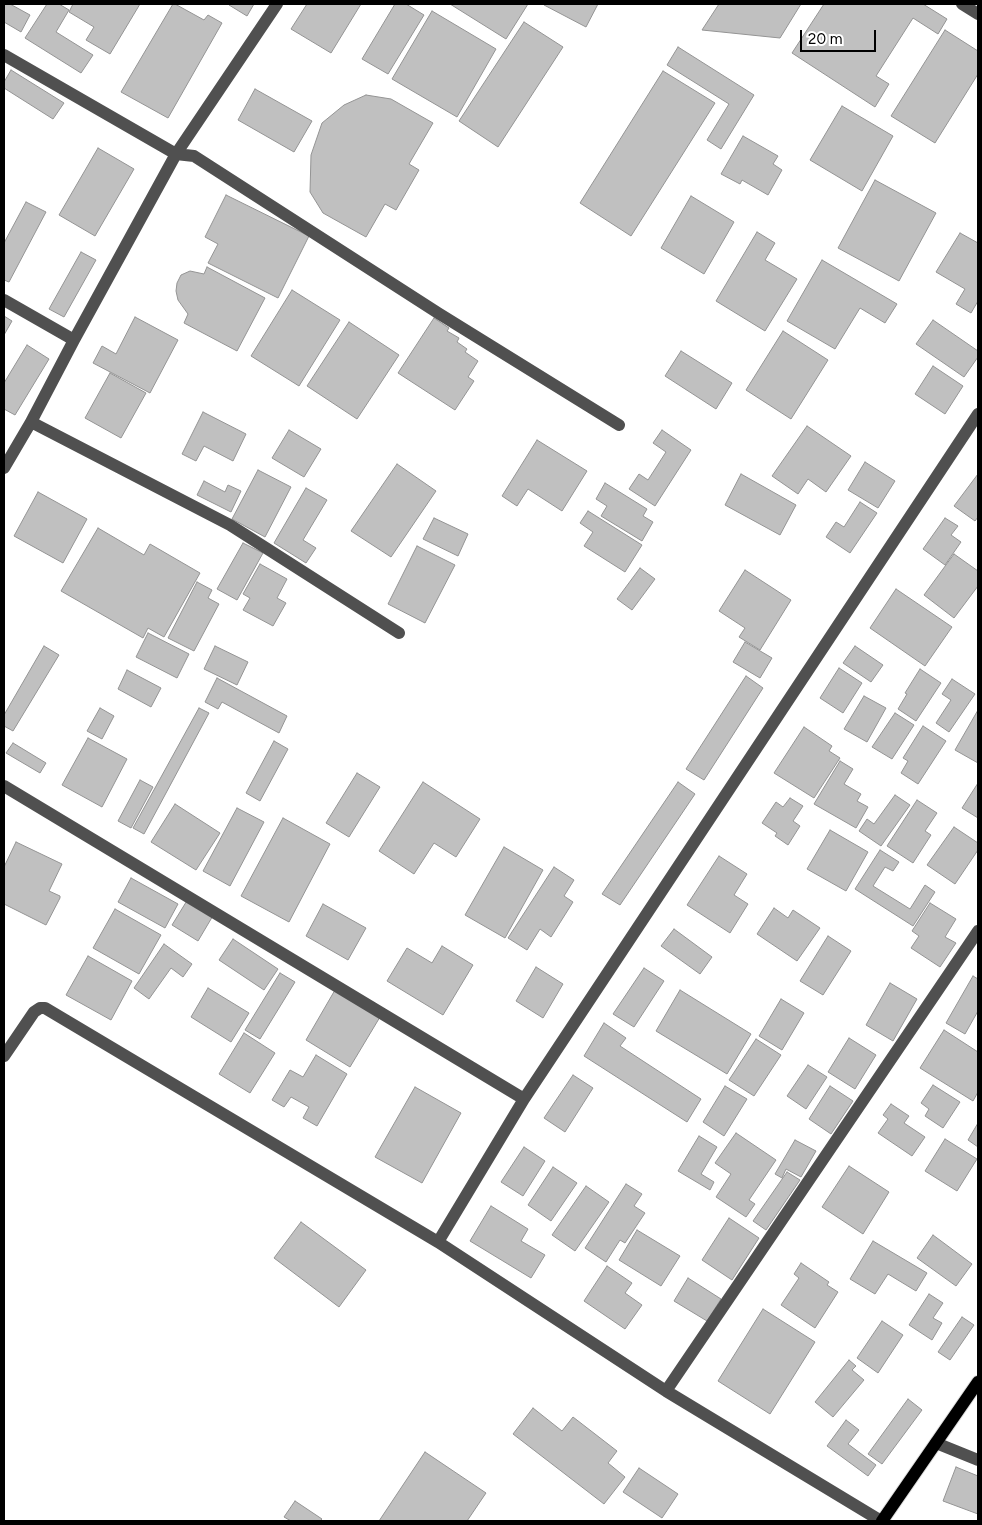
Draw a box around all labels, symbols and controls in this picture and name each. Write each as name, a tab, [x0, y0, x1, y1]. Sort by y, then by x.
scale bar	[802, 20, 878, 52]
text: 20 m	[808, 30, 842, 48]

